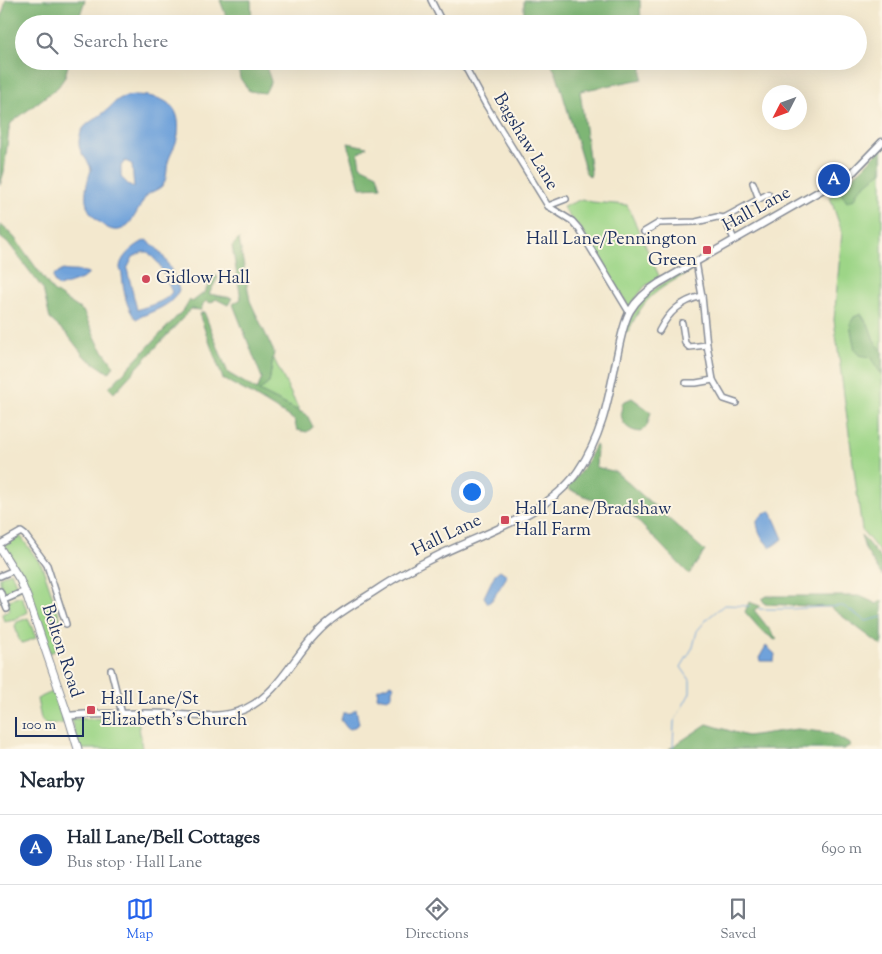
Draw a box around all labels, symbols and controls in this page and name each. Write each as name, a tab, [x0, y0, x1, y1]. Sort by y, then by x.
search box	[15, 15, 867, 70]
icon: search	[33, 29, 61, 57]
text: Search here	[73, 29, 168, 56]
north arrow	[762, 85, 807, 130]
street label: Bagshaw Lane	[486, 89, 564, 195]
pin: A	[818, 161, 850, 199]
street label: Hall Lane	[718, 181, 796, 239]
place label: Hall Lane/Pennington Green	[526, 227, 697, 274]
marker: Hall Lane/Pennington Green	[701, 244, 713, 256]
place label: Gidlow Hall	[156, 266, 250, 292]
marker: Gidlow Hall	[140, 273, 152, 285]
your location	[459, 479, 485, 505]
place label: Hall Lane/Bradshaw Hall Farm	[515, 497, 672, 544]
street label: Hall Lane	[408, 508, 486, 564]
marker: Hall Lane/Bradshaw Hall Farm	[499, 514, 511, 526]
street label: Bolton Road	[34, 601, 88, 701]
place label: Hall Lane/St Elizabeth's Church	[101, 687, 248, 734]
marker: Hall Lane/St Elizabeth's Church	[85, 704, 97, 716]
scale bar	[15, 714, 84, 737]
text: 100 m	[22, 716, 56, 736]
text: Nearby	[20, 767, 85, 797]
text: Hall Lane/Bell Cottages	[67, 825, 260, 852]
text: A	[30, 838, 43, 861]
text: 690 m	[821, 838, 862, 861]
text: Bus stop · Hall Lane	[67, 852, 202, 875]
tab: Map	[126, 895, 154, 945]
tab: Directions	[405, 895, 469, 945]
tab: Saved	[720, 895, 756, 945]

